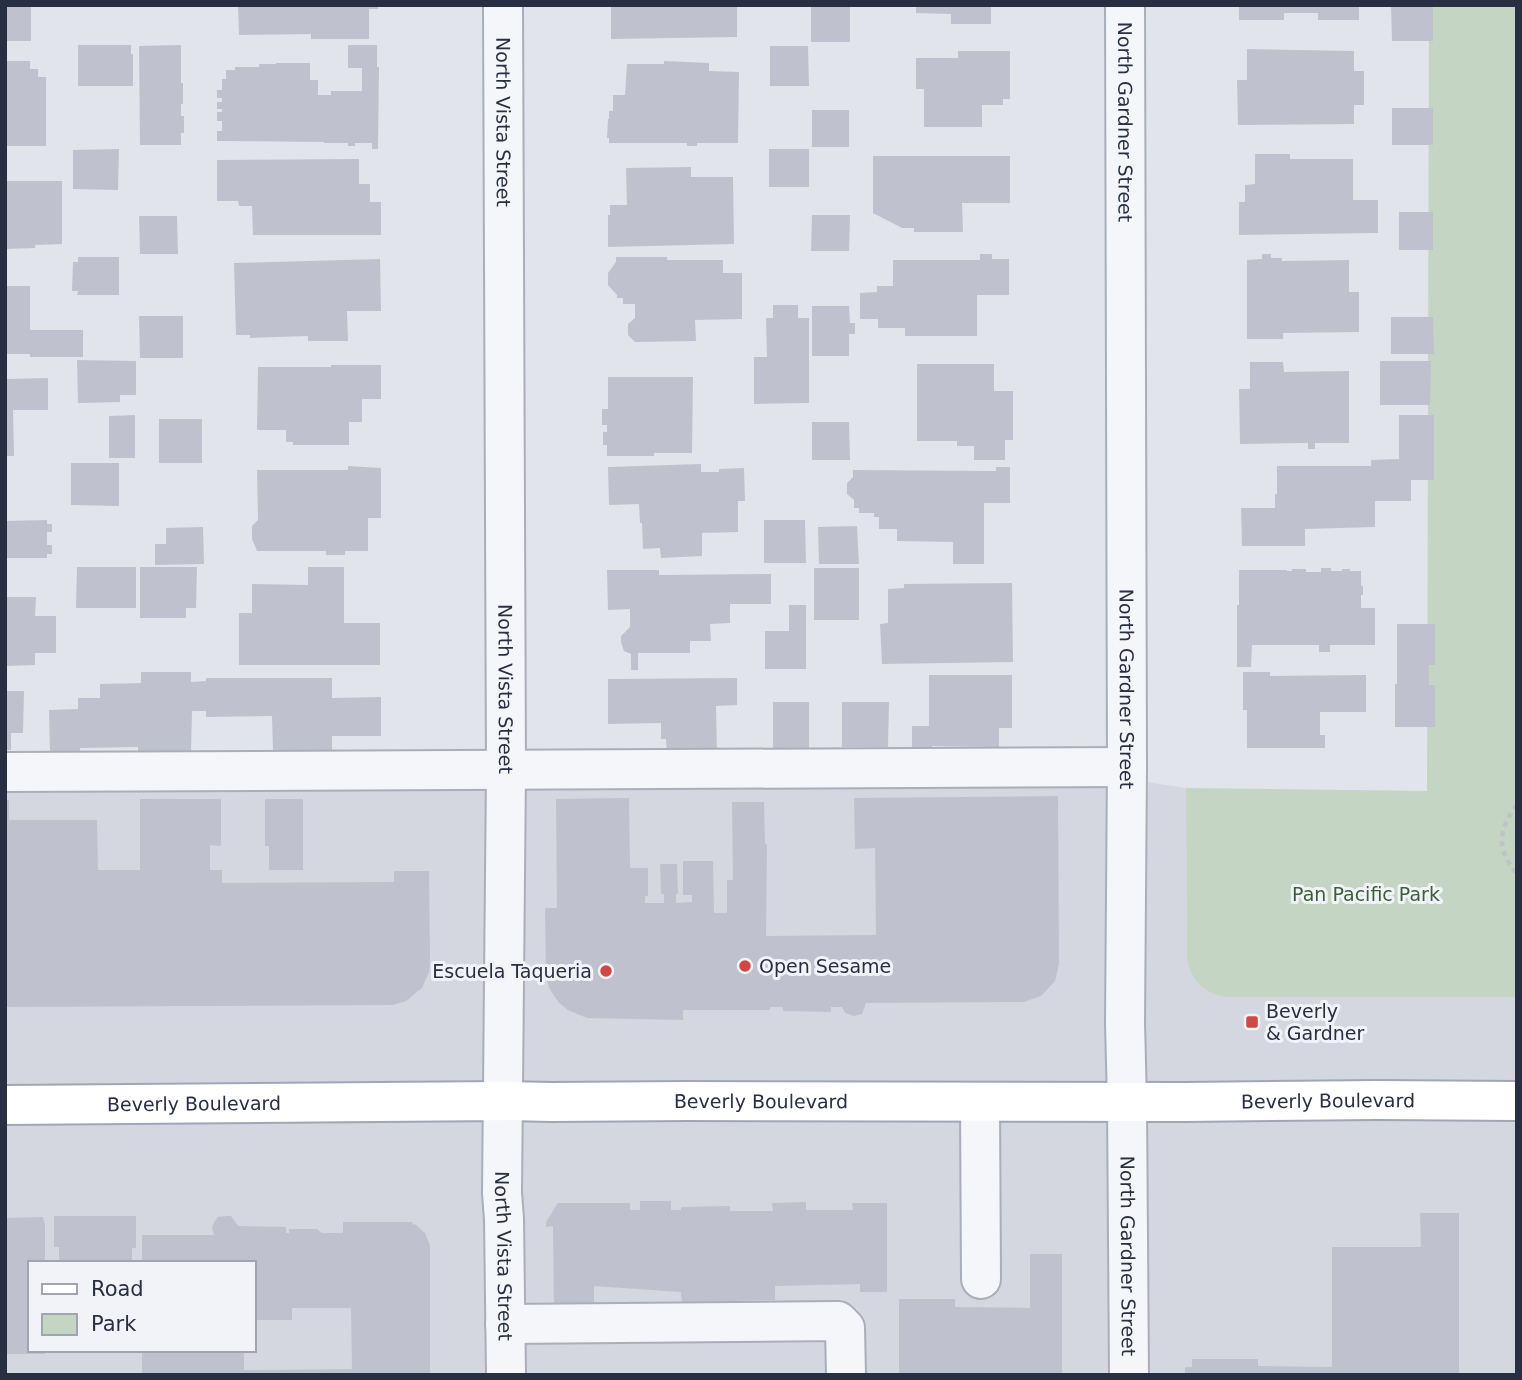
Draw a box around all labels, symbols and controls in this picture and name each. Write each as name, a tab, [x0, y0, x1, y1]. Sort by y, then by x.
street label: North Gardner Street	[1114, 22, 1137, 222]
street label: North Vista Street	[492, 37, 515, 207]
street label: North Gardner Street	[1116, 589, 1138, 789]
street label: North Vista Street	[494, 604, 517, 774]
park label: Pan Pacific Park	[1292, 883, 1440, 905]
place label: Open Sesame	[759, 955, 891, 977]
marker: Open Sesame	[737, 958, 753, 974]
place label: Escuela Taqueria	[432, 960, 592, 982]
marker: Escuela Taqueria	[598, 963, 614, 979]
place label: Beverly & Gardner	[1266, 1000, 1364, 1044]
marker: Beverly & Gardner	[1244, 1014, 1260, 1030]
street label: Beverly Boulevard	[1241, 1089, 1415, 1112]
street label: Beverly Boulevard	[674, 1090, 848, 1112]
street label: Beverly Boulevard	[107, 1092, 281, 1115]
street label: North Gardner Street	[1116, 1156, 1140, 1356]
street label: North Vista Street	[491, 1171, 517, 1341]
legend	[28, 1261, 256, 1352]
text: Road	[91, 1277, 144, 1301]
text: Park	[91, 1312, 137, 1336]

